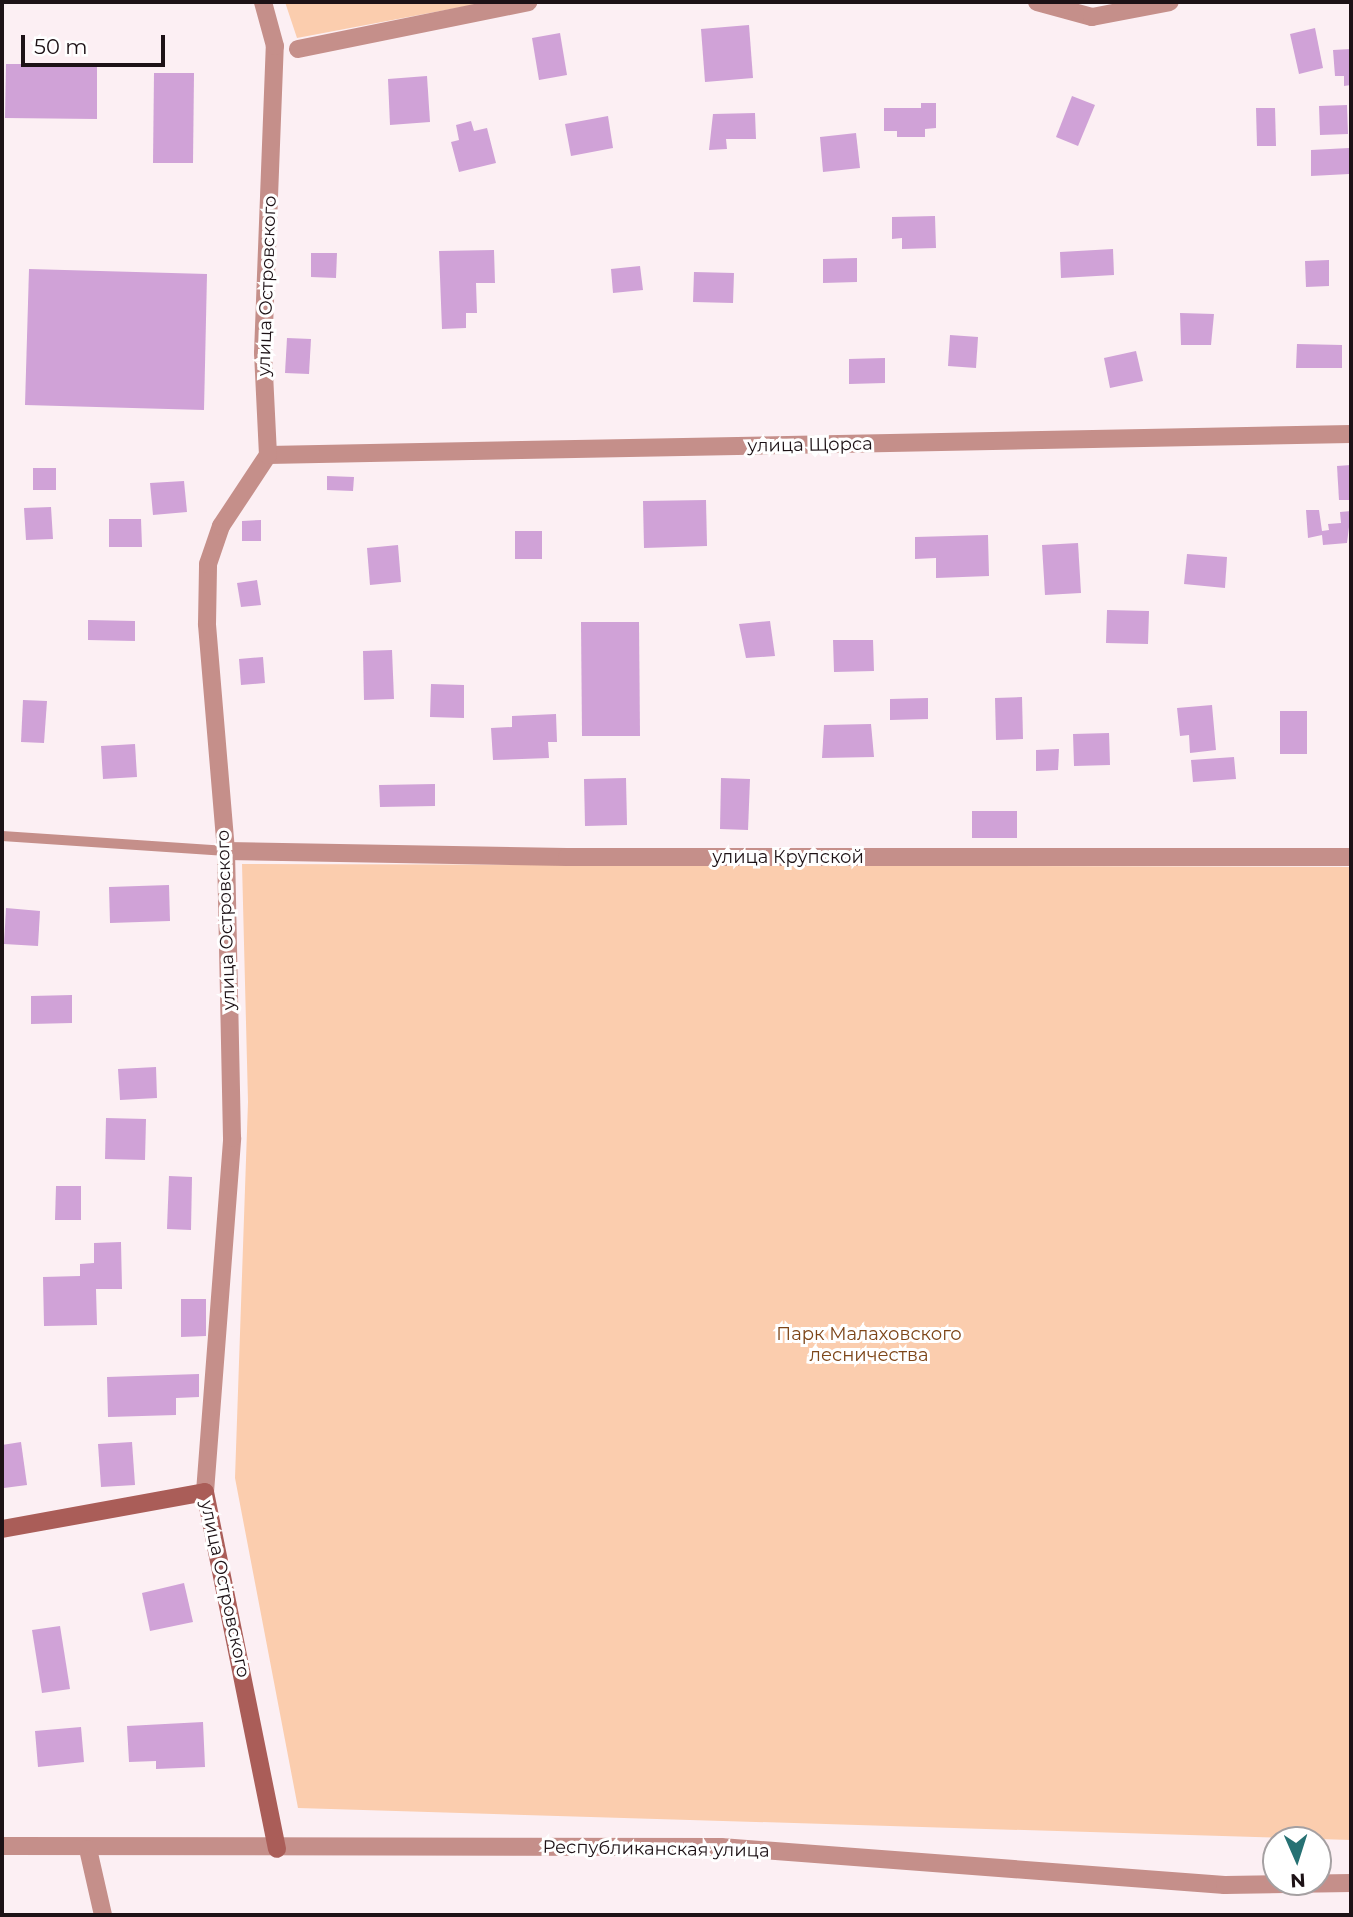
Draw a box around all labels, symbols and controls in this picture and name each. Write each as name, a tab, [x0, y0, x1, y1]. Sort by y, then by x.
scale bar	[24, 21, 168, 65]
text: 50 m	[34, 34, 88, 59]
street label: улица Островского	[253, 195, 281, 377]
street label: улица Щорса	[747, 433, 873, 457]
street label: улица Островского	[212, 829, 240, 1011]
street label: улица Крупской	[712, 846, 864, 868]
park label: Парк Малаховского лесничества	[776, 1324, 962, 1366]
street label: улица Островского	[196, 1498, 254, 1680]
north arrow	[1262, 1826, 1332, 1896]
street label: Республиканская улица	[542, 1836, 770, 1862]
text: N	[1290, 1869, 1306, 1892]

